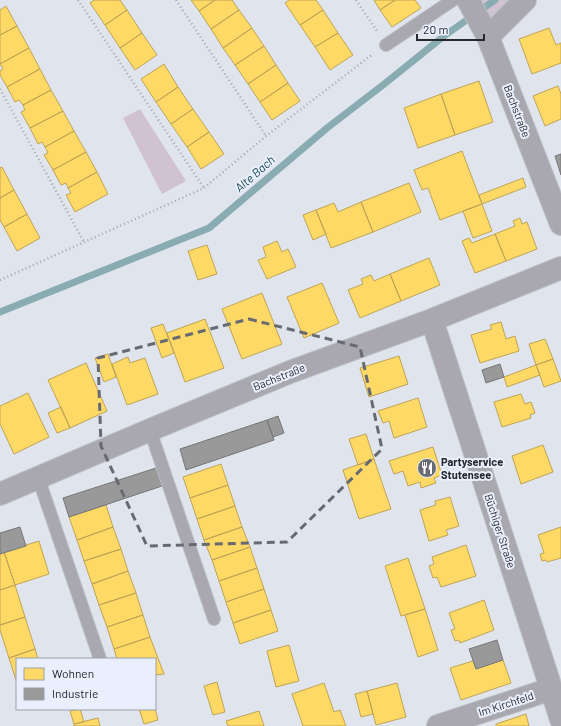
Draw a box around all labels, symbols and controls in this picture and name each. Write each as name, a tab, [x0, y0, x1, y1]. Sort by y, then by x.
scale bar	[417, 16, 484, 42]
text: 20 m	[423, 22, 449, 36]
street label: Bachstraße	[502, 83, 533, 139]
water label: Alte Bach	[232, 152, 277, 194]
street label: Bachstraße	[251, 360, 307, 393]
place label: Partyservice Stutensee	[441, 455, 503, 481]
restaurant icon: Partyservice Stutensee	[416, 457, 438, 479]
street label: Büchiger Straße	[482, 492, 519, 570]
legend	[16, 658, 156, 710]
text: Wohnen	[52, 666, 94, 680]
text: Industrie	[52, 686, 98, 700]
street label: Im Kirchfeld	[477, 689, 535, 719]

